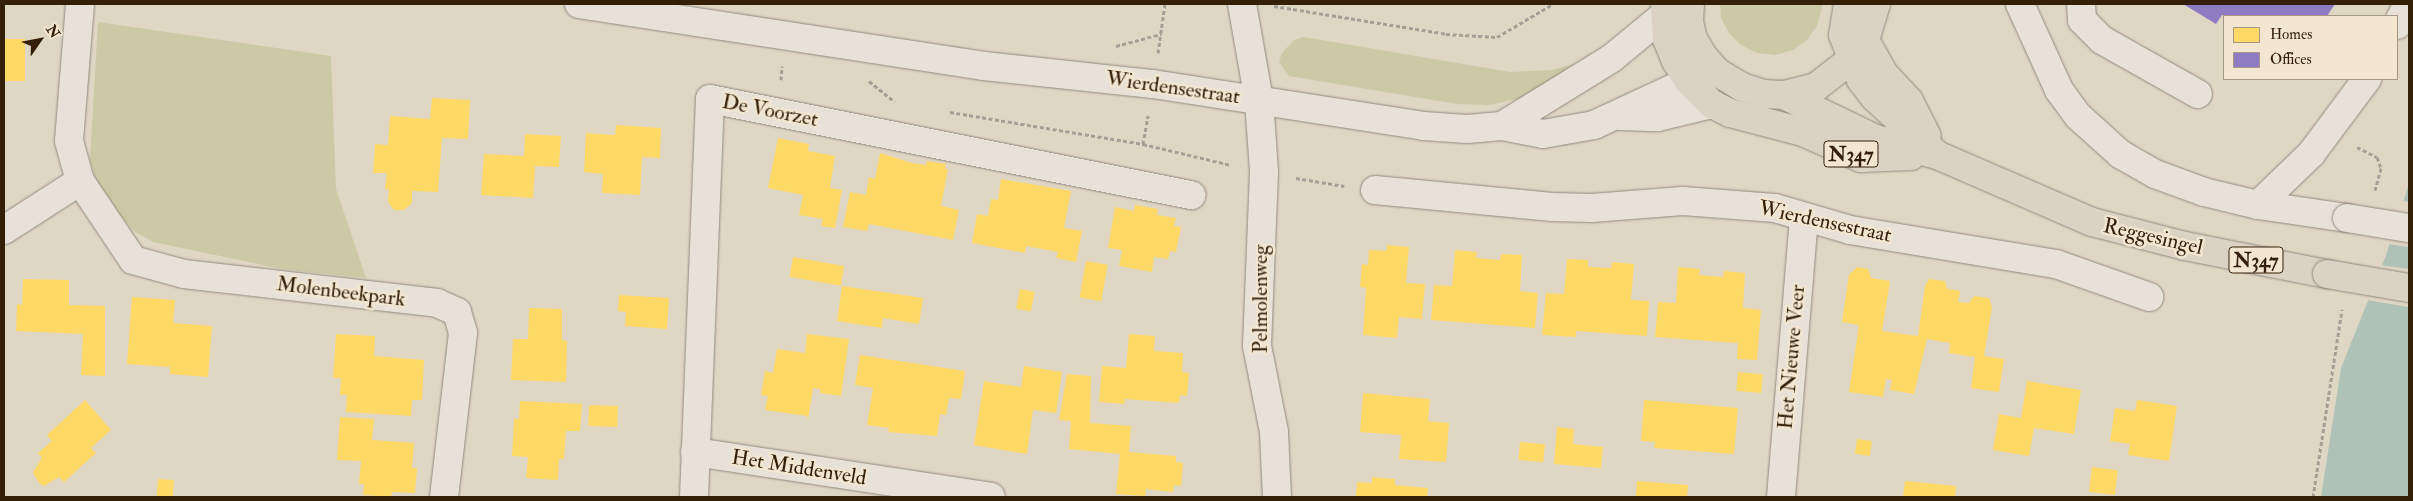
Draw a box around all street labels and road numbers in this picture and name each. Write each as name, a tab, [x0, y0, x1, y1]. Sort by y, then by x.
street label: Wierdensestraat	[1104, 66, 1242, 110]
street label: De Voorzet	[720, 89, 820, 133]
road number: N347	[1822, 136, 1880, 172]
street label: Wierdensestraat	[1756, 196, 1894, 248]
street label: Reggesingel	[2101, 213, 2205, 261]
road number: N347	[2227, 242, 2285, 278]
street label: Pelmolenweg	[1248, 245, 1274, 353]
street label: Molenbeekpark	[275, 272, 407, 312]
street label: Het Nieuwe Veer	[1773, 284, 1811, 430]
street label: Het Middenveld	[730, 445, 868, 491]

